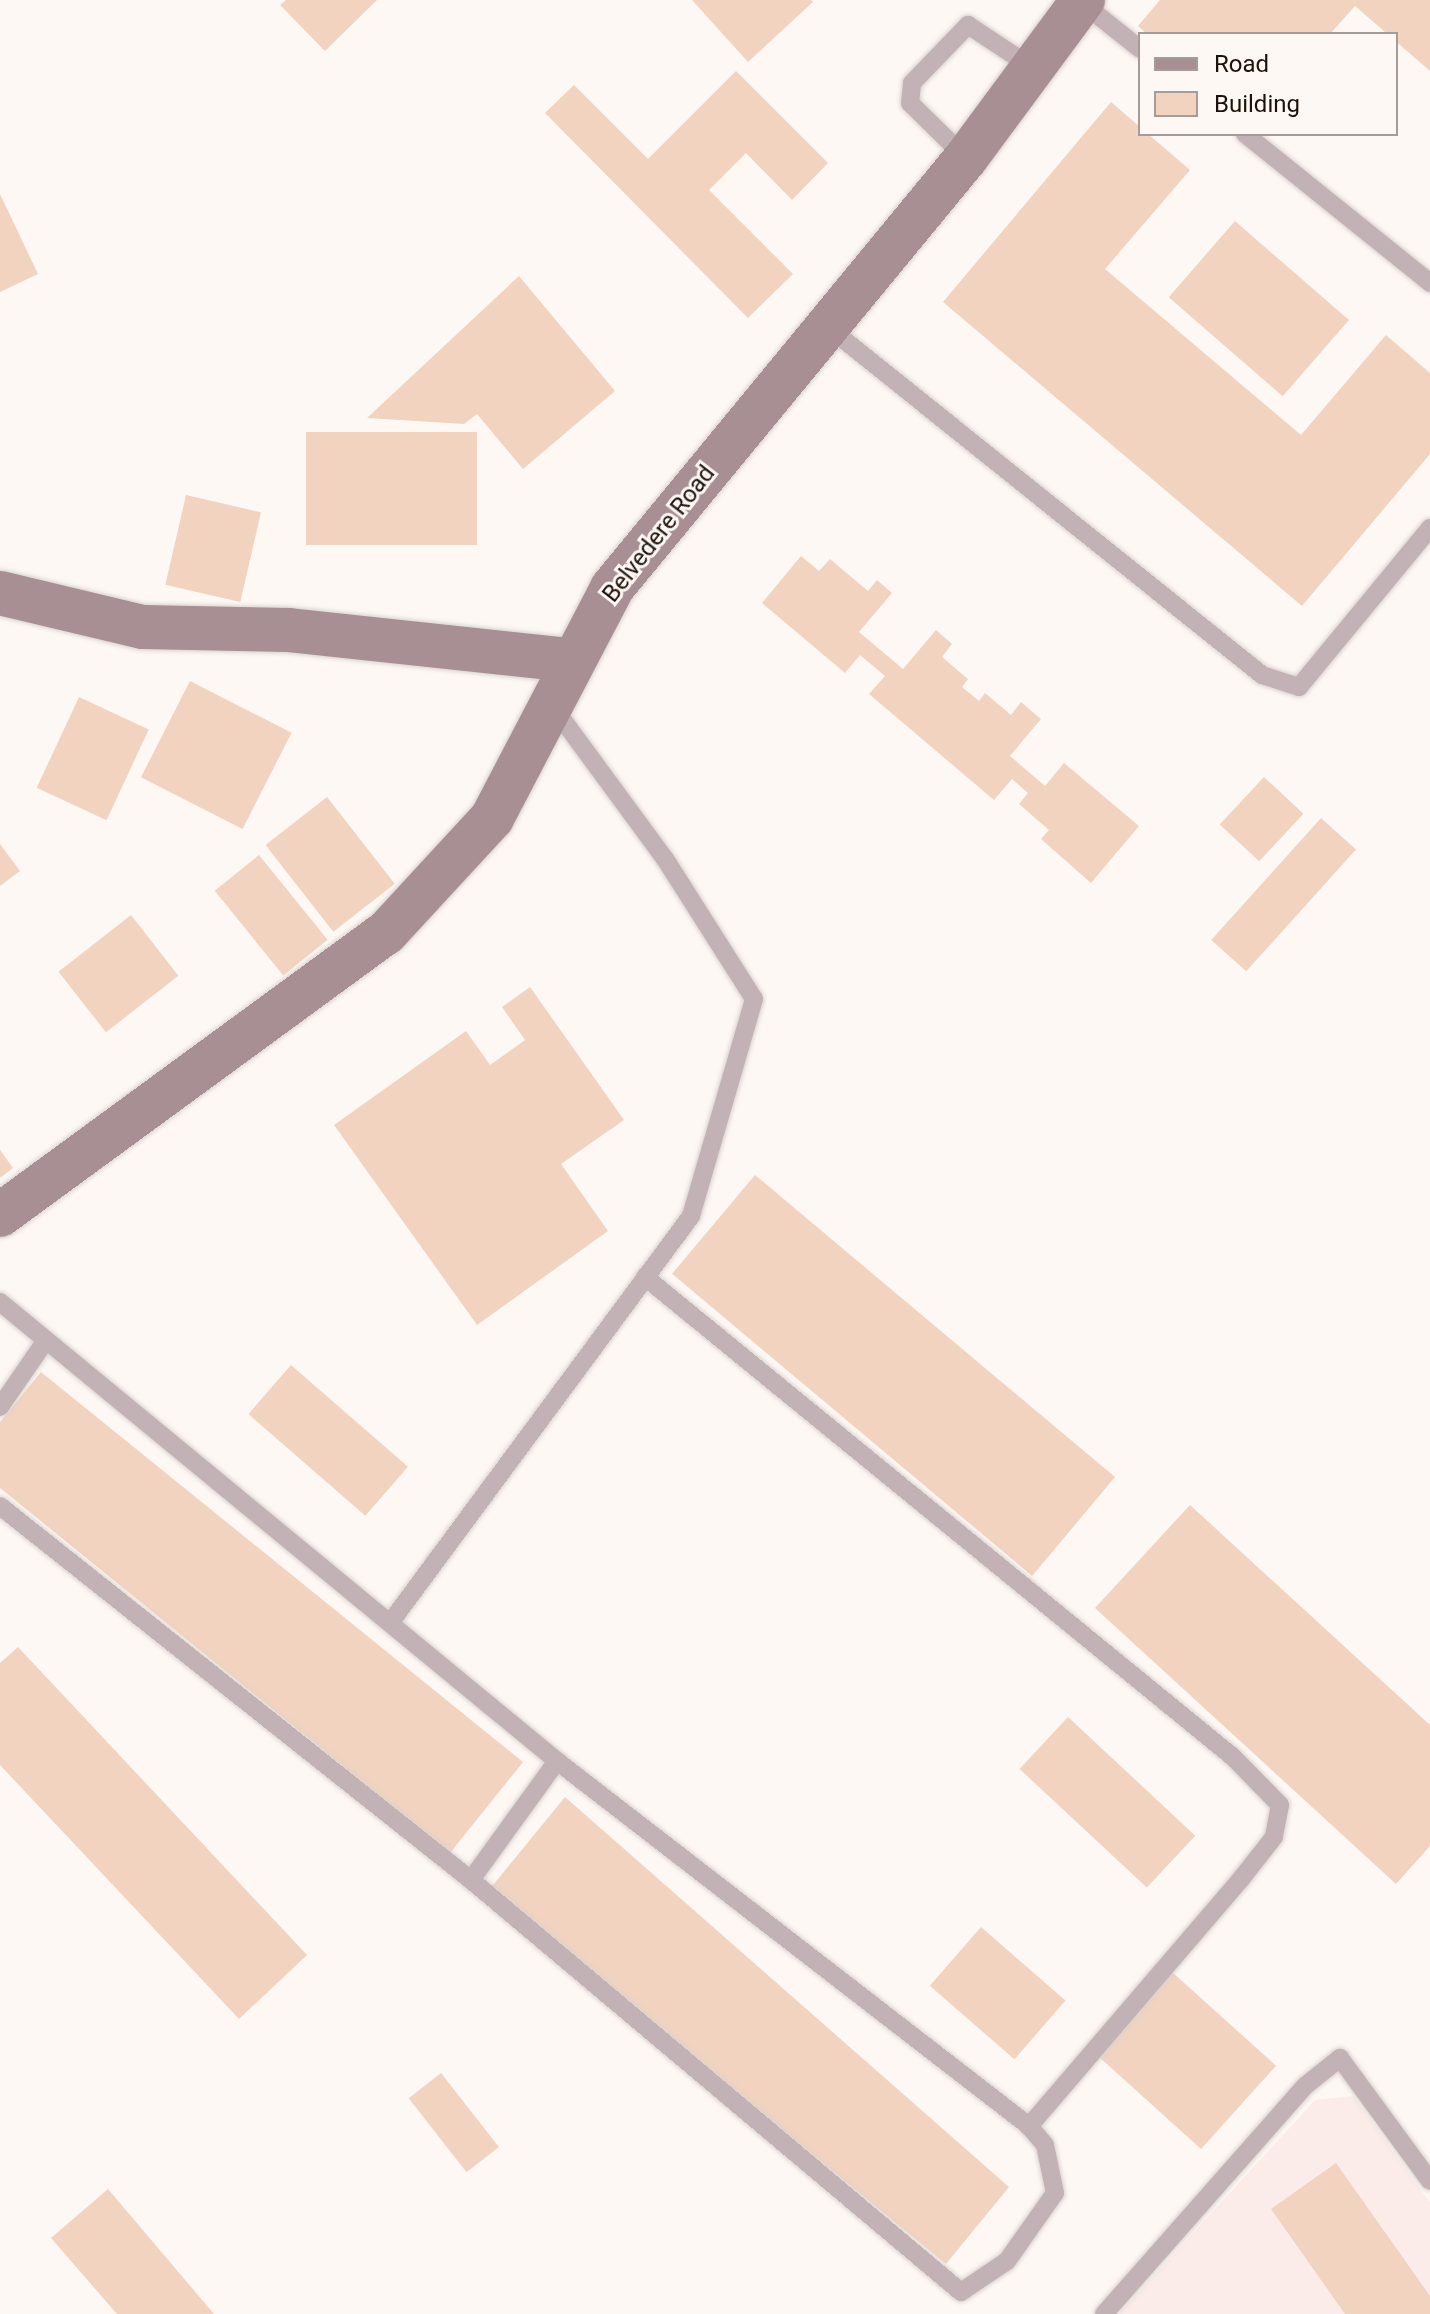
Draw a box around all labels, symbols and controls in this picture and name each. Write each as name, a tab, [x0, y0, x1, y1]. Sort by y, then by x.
legend	[1138, 32, 1398, 136]
text: Road	[1214, 50, 1269, 78]
text: Building	[1214, 90, 1300, 118]
street label: Belvedere Road	[597, 460, 721, 608]

